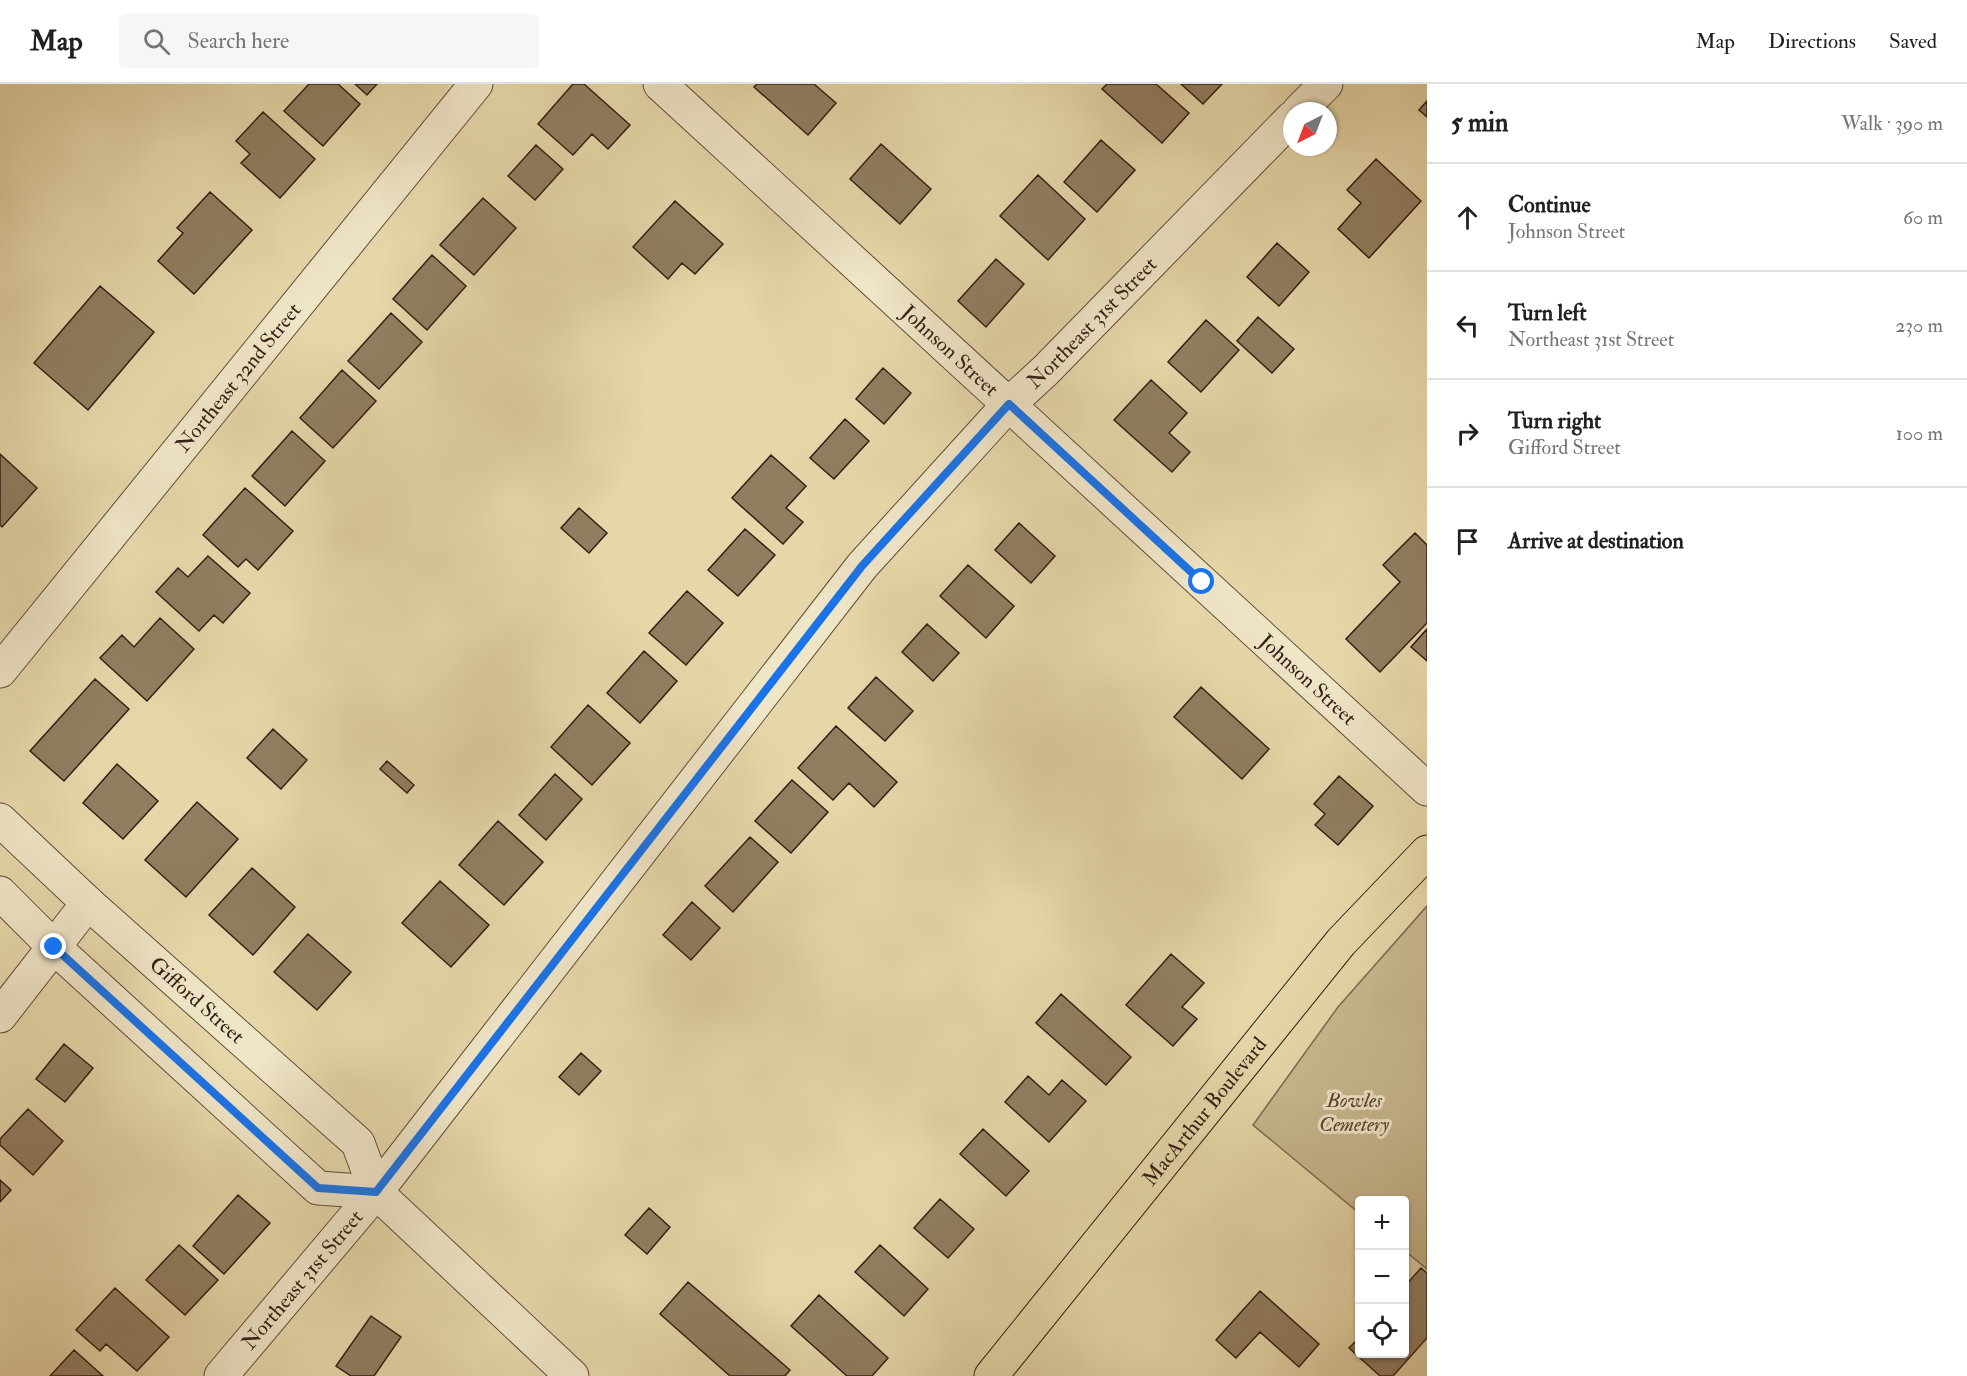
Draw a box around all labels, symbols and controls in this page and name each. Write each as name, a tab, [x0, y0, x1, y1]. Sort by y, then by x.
search box	[119, 14, 539, 68]
text: Map	[30, 24, 83, 59]
icon: search	[140, 25, 173, 58]
text: Search here	[188, 27, 289, 55]
text: Map	[1695, 28, 1735, 55]
text: Directions	[1768, 28, 1856, 55]
text: Saved	[1889, 28, 1937, 55]
north arrow	[1283, 102, 1337, 156]
text: 5 min	[1451, 107, 1508, 139]
text: Walk · 390 m	[1841, 111, 1943, 136]
text: Continue	[1508, 191, 1591, 219]
icon: ahead	[1451, 201, 1484, 234]
text: 60 m	[1903, 205, 1943, 230]
text: Johnson Street	[1508, 219, 1625, 244]
street label: Northeast 31st Street	[1021, 251, 1163, 395]
street label: Northeast 32nd Street	[170, 297, 307, 458]
street label: Johnson Street	[895, 299, 1004, 403]
text: Turn left	[1508, 299, 1587, 327]
icon: left	[1451, 309, 1484, 342]
text: 230 m	[1895, 313, 1943, 338]
text: Northeast 31st Street	[1508, 327, 1674, 352]
text: Turn right	[1508, 407, 1601, 435]
icon: right	[1451, 417, 1484, 450]
text: 100 m	[1896, 421, 1943, 446]
text: Gifford Street	[1508, 435, 1621, 460]
icon: arrive	[1451, 525, 1484, 558]
text: Arrive at destination	[1508, 527, 1684, 555]
route start	[1188, 568, 1214, 594]
street label: Johnson Street	[1252, 628, 1362, 732]
route end	[40, 933, 66, 959]
street label: Gifford Street	[144, 951, 250, 1050]
street label: MacArthur Boulevard	[1137, 1031, 1273, 1192]
park label: Bowles Cemetery	[1319, 1087, 1390, 1138]
map controls	[1355, 1196, 1409, 1358]
button: +	[1355, 1196, 1409, 1250]
street label: Northeast 31st Street	[236, 1204, 369, 1355]
button: −	[1355, 1250, 1409, 1304]
button: locate	[1355, 1304, 1409, 1358]

